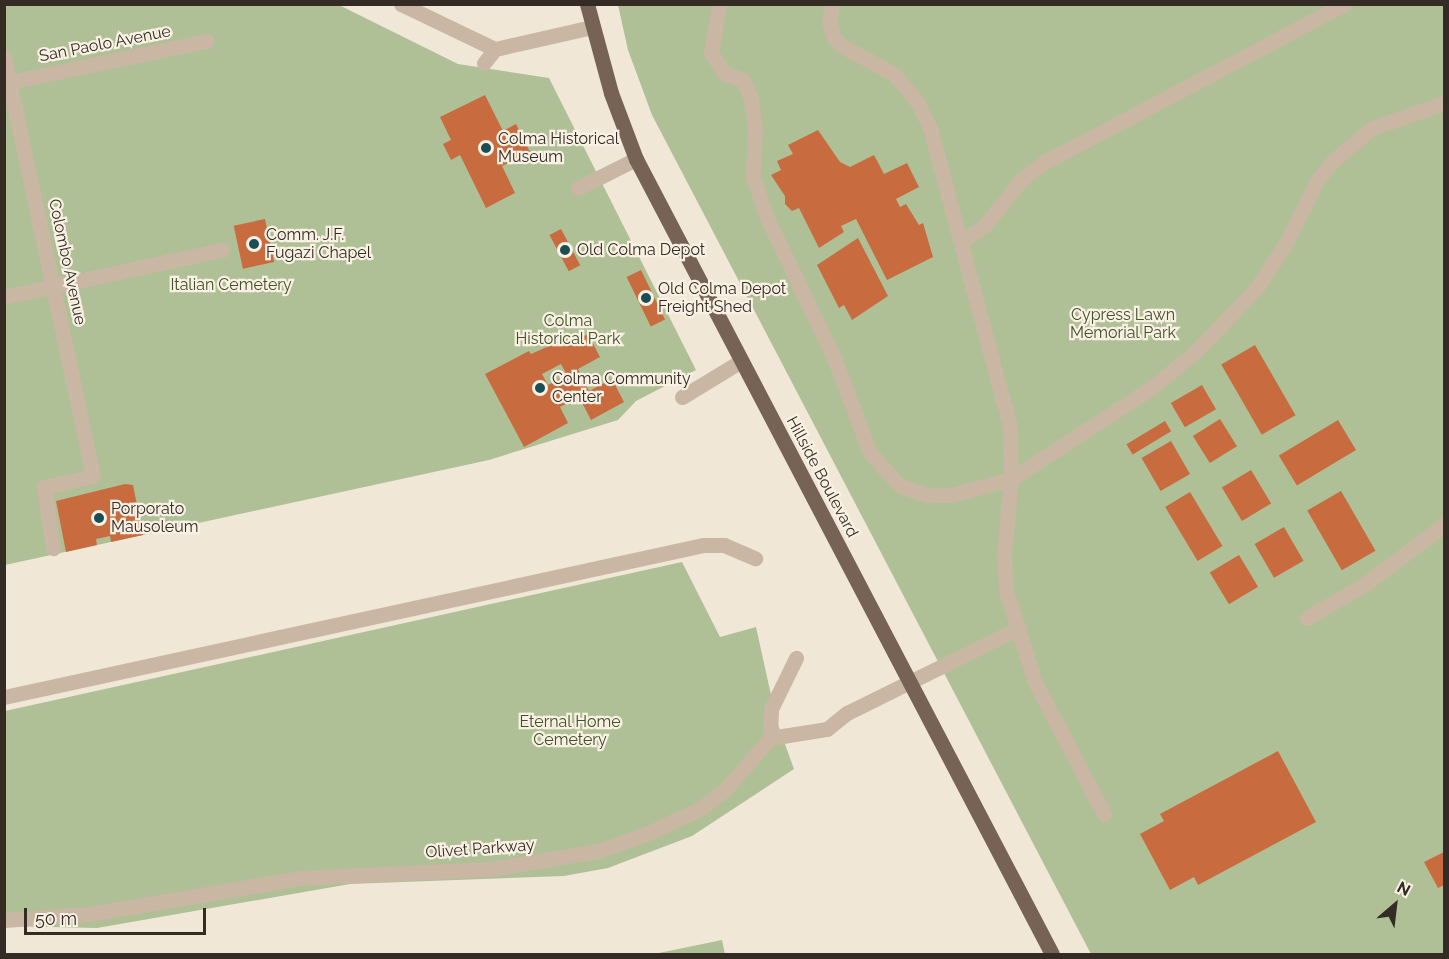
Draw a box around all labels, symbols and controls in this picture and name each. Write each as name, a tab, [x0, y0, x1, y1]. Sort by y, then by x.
street label: San Paolo Avenue	[37, 22, 173, 66]
place label: Colma Historical Museum	[498, 129, 619, 167]
marker: Colma Historical Museum	[479, 141, 493, 155]
street label: Colombo Avenue	[44, 197, 90, 327]
place label: Comm. J.F. Fugazi Chapel	[266, 225, 371, 263]
marker: Comm. J.F. Fugazi Chapel	[247, 237, 261, 251]
place label: Old Colma Depot	[577, 240, 705, 260]
marker: Old Colma Depot	[558, 243, 572, 257]
park label: Italian Cemetery	[170, 275, 292, 295]
place label: Old Colma Depot Freight Shed	[658, 279, 786, 317]
marker: Old Colma Depot Freight Shed	[639, 291, 653, 305]
park label: Cypress Lawn Memorial Park	[1070, 305, 1176, 343]
park label: Colma Historical Park	[515, 311, 621, 349]
place label: Colma Community Center	[552, 369, 691, 407]
marker: Colma Community Center	[533, 381, 547, 395]
street label: Hillside Boulevard	[782, 413, 862, 541]
place label: Porporato Mausoleum	[111, 499, 198, 537]
marker: Porporato Mausoleum	[92, 511, 106, 525]
park label: Eternal Home Cemetery	[519, 712, 621, 750]
street label: Olivet Parkway	[425, 836, 535, 862]
north arrow	[1365, 875, 1425, 935]
text: N	[1394, 877, 1414, 900]
scale bar	[27, 896, 208, 934]
text: 50 m	[35, 908, 77, 929]

